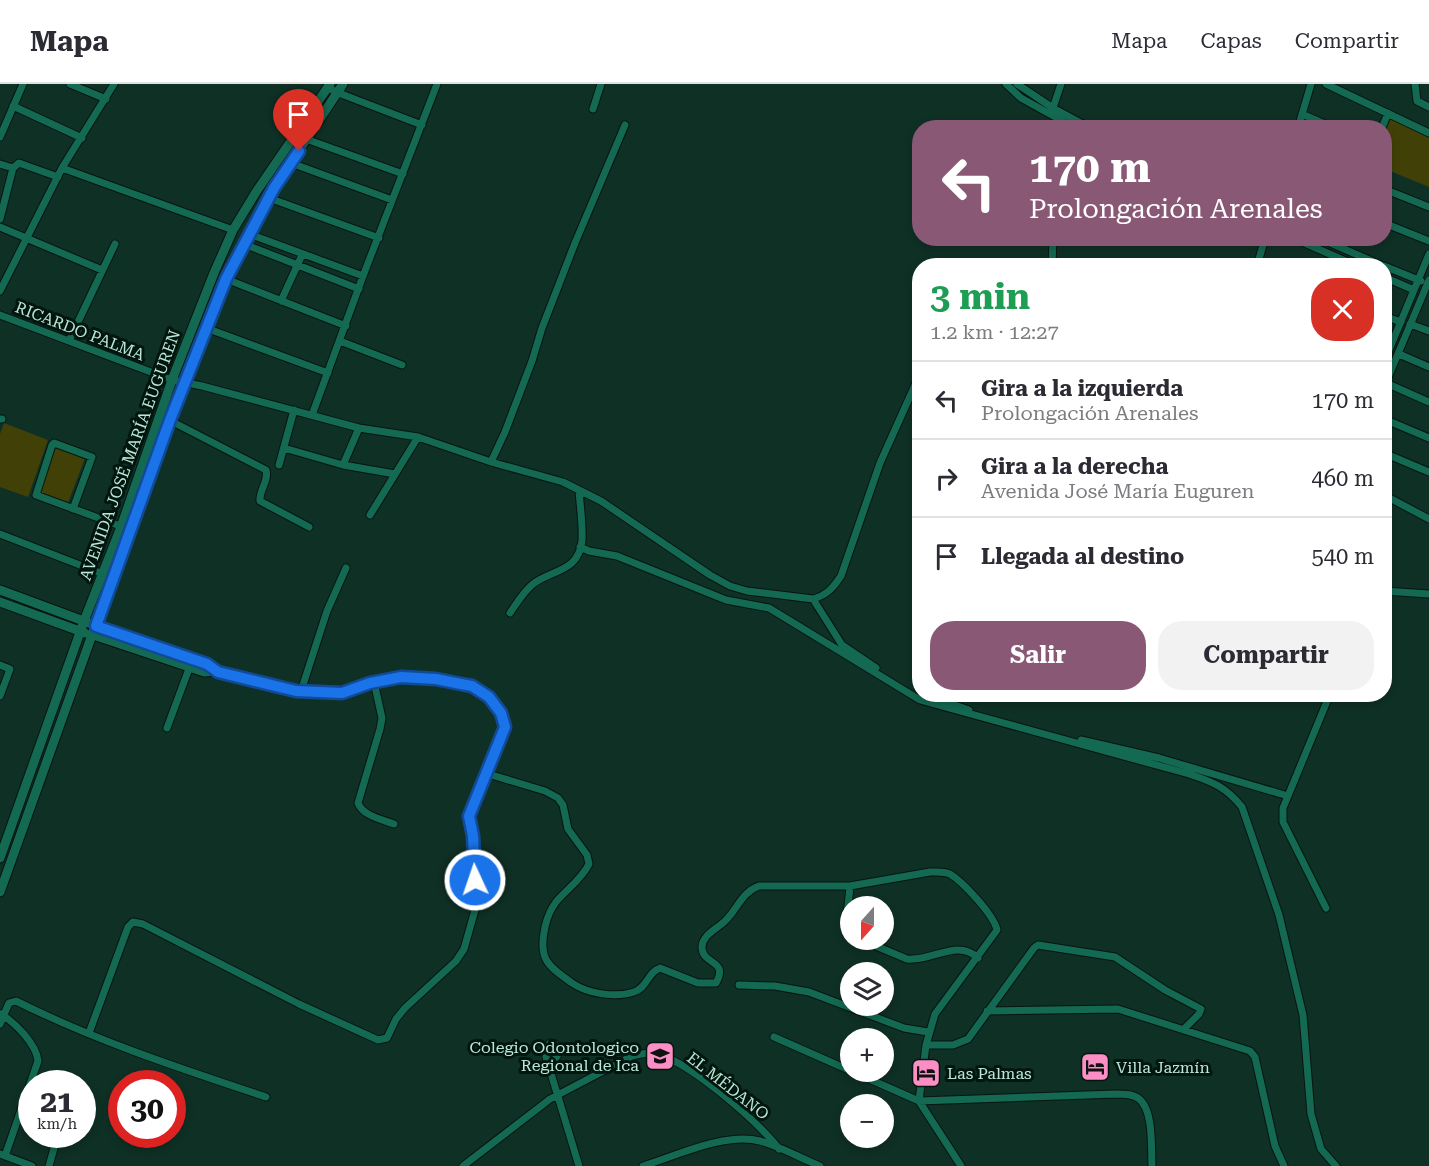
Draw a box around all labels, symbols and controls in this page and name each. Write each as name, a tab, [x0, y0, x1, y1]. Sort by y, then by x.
text: Mapa	[30, 25, 109, 58]
text: Mapa	[1111, 29, 1167, 53]
text: Capas	[1200, 29, 1262, 53]
text: Compartir	[1295, 29, 1399, 53]
pin	[273, 89, 324, 151]
icon: arrive	[282, 98, 315, 131]
text: 170 m	[1029, 143, 1151, 192]
icon: left	[930, 144, 1008, 222]
text: Prolongación Arenales	[1029, 193, 1323, 225]
text: 3 min	[930, 276, 1030, 318]
button: close	[1311, 278, 1374, 341]
street label: RICARDO PALMA	[13, 298, 148, 365]
text: 1.2 km · 12:27	[930, 320, 1059, 344]
street label: AVENIDA JOSÉ MARÍA EUGUREN	[76, 327, 184, 583]
text: Gira a la izquierda	[981, 376, 1183, 401]
icon: left	[930, 384, 963, 417]
text: 170 m	[1311, 388, 1374, 413]
text: Prolongación Arenales	[981, 401, 1198, 425]
text: Gira a la derecha	[981, 454, 1168, 479]
icon: right	[930, 462, 963, 495]
text: 460 m	[1311, 466, 1374, 491]
text: Avenida José María Euguren	[981, 479, 1254, 503]
icon: arrive	[930, 540, 963, 573]
text: Llegada al destino	[981, 544, 1184, 569]
text: 540 m	[1311, 544, 1374, 569]
button: Salir	[930, 621, 1146, 690]
button: Compartir	[1158, 621, 1374, 690]
position arrow	[443, 848, 507, 912]
north arrow	[840, 896, 894, 950]
map controls	[840, 896, 894, 1148]
button: layers	[840, 962, 894, 1016]
button: +	[840, 1028, 894, 1082]
place label: Colegio Odontologico Regional de Ica	[469, 1038, 639, 1075]
school or university icon: Colegio Odontologico Regional de Ica	[644, 1040, 676, 1072]
street label: EL MÉDANO	[683, 1048, 773, 1124]
hotel icon: Villa Jazmín	[1079, 1051, 1111, 1083]
hotel icon: Las Palmas	[910, 1057, 942, 1089]
place label: Villa Jazmín	[1116, 1058, 1210, 1077]
place label: Las Palmas	[947, 1064, 1032, 1083]
speed limit sign: 30	[108, 1070, 186, 1148]
text: 21	[40, 1084, 74, 1119]
button: −	[840, 1094, 894, 1148]
text: km/h	[37, 1115, 77, 1133]

